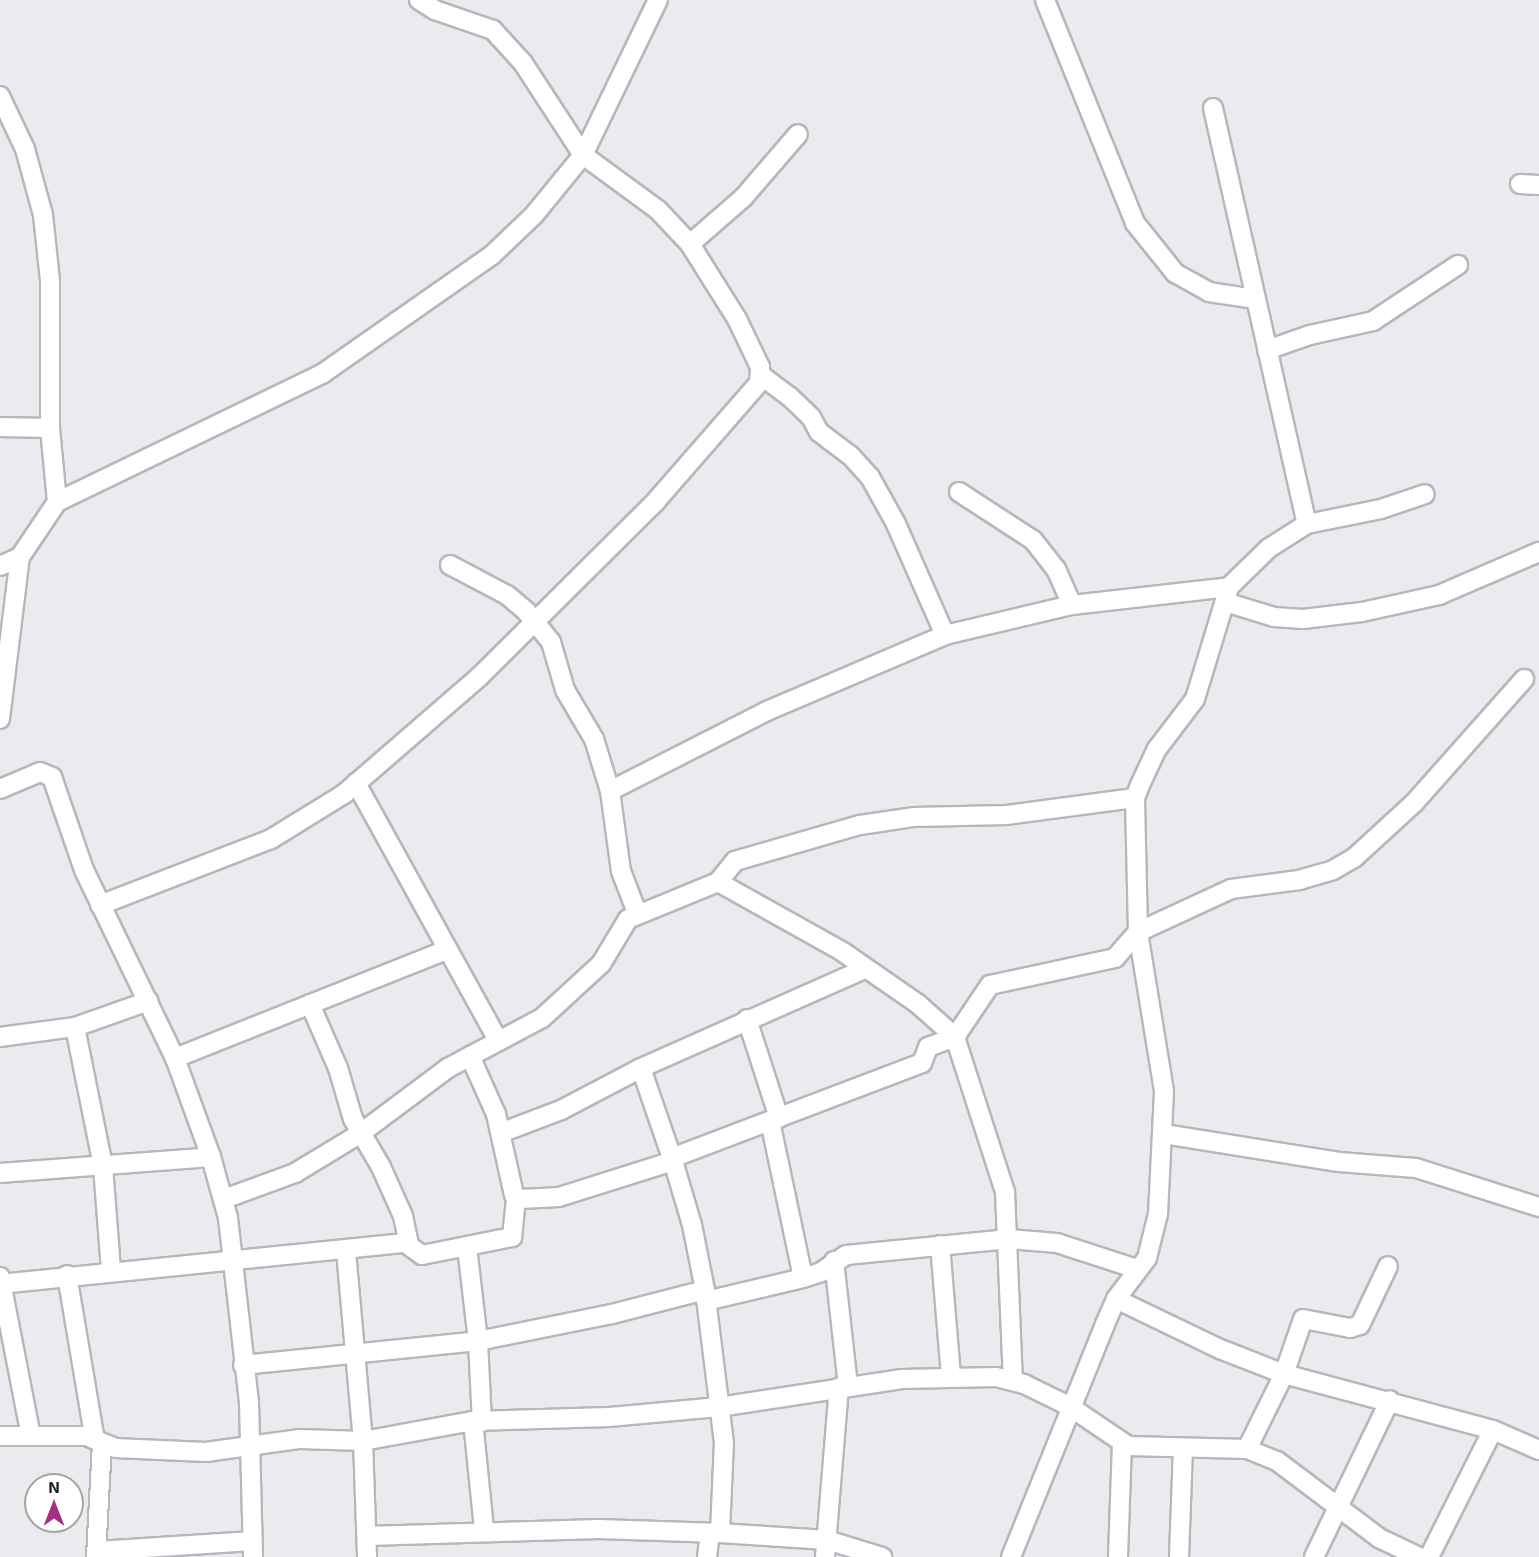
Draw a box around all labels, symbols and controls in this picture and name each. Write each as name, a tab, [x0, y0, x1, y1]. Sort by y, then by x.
north arrow	[24, 1473, 84, 1533]
text: N	[48, 1477, 60, 1496]

